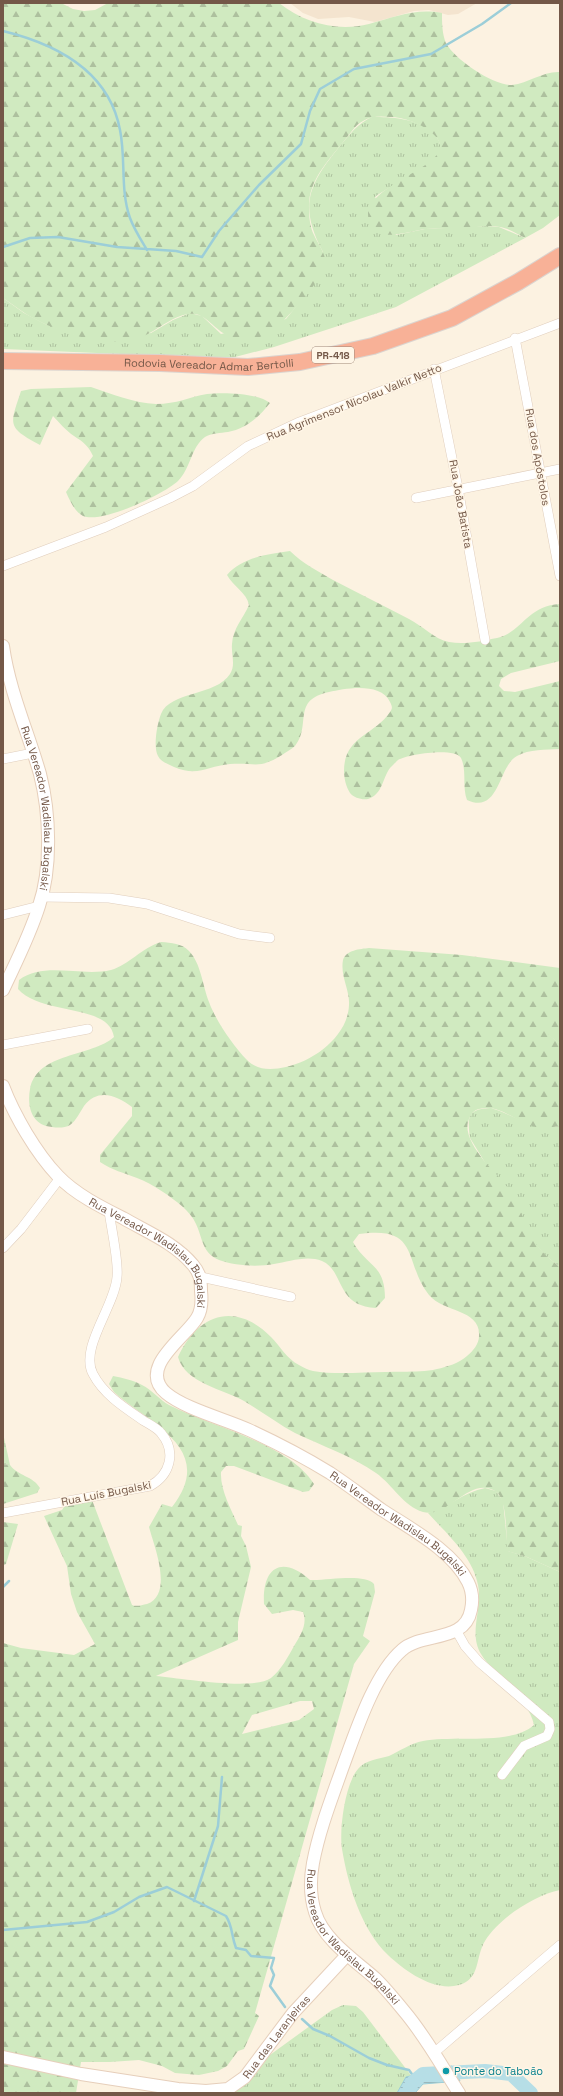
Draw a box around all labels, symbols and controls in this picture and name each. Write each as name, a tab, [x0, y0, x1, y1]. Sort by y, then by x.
road number: PR-418	[312, 347, 354, 363]
street label: Rodovia Vereador Admar Bertolli	[124, 356, 295, 374]
street label: Rua Agrimensor Nicolau Valkir Netto	[264, 360, 444, 444]
street label: Rua dos Apóstolos	[523, 407, 553, 507]
street label: Rua João Batista	[446, 459, 476, 550]
street label: Rua Vereador Wadislau Bugalski	[18, 724, 55, 892]
street label: Rua Vereador Wadislau Bugalski	[86, 1194, 209, 1309]
street label: Rua Vereador Wadislau Bugalski	[327, 1468, 470, 1579]
street label: Rua Luís Bugalski	[60, 1477, 152, 1509]
street label: Rua Vereador Wadislau Bugalski	[304, 1869, 403, 2008]
street label: Rua das Laranjeiras	[239, 1992, 313, 2081]
place label: Ponte do Taboão	[454, 2064, 543, 2078]
marker: Ponte do Taboão	[441, 2066, 451, 2076]

